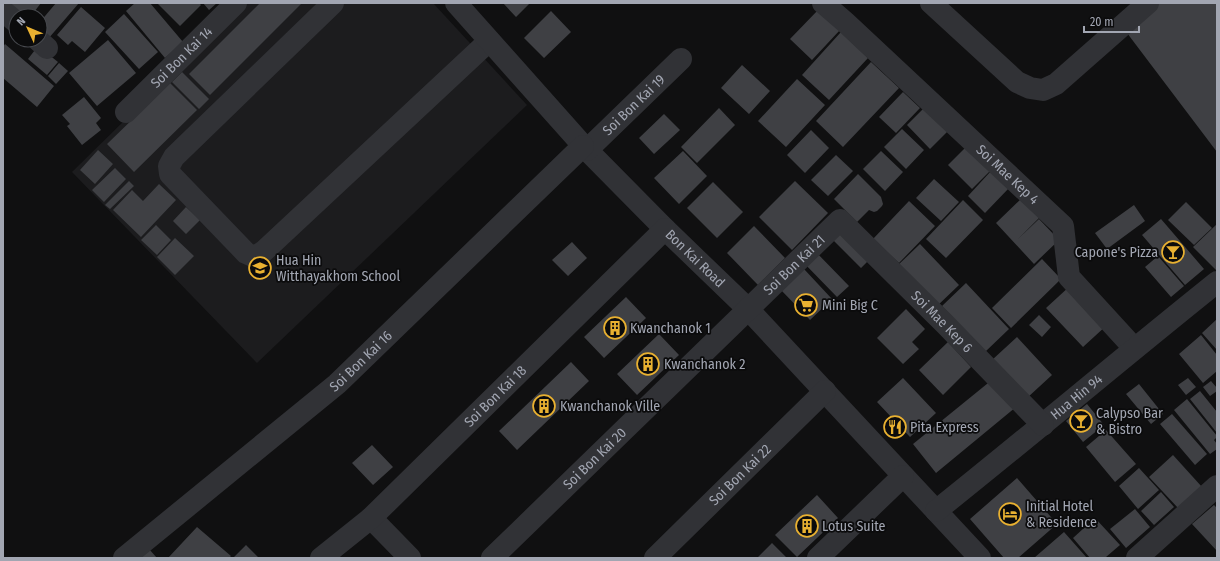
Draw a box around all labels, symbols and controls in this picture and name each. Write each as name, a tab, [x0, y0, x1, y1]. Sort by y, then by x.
north arrow	[8, 8, 48, 48]
scale bar	[1084, 8, 1139, 34]
text: N	[14, 15, 28, 28]
text: 20 m	[1090, 15, 1114, 29]
street label: Soi Bon Kai 14	[147, 23, 216, 92]
street label: Soi Bon Kai 19	[599, 71, 669, 139]
street label: Soi Mae Kep 4	[972, 141, 1043, 208]
street label: Bon Kai Road	[662, 226, 728, 291]
street label: Soi Bon Kai 21	[760, 231, 829, 299]
bar icon: Capone's Pizza	[1160, 239, 1186, 265]
place label: Capone's Pizza	[1075, 244, 1158, 261]
place label: Hua Hin Witthayakhom School	[276, 252, 400, 285]
school or university icon: Hua Hin Witthayakhom School	[247, 255, 273, 281]
street label: Soi Mae Kep 6	[907, 287, 976, 356]
supermarket icon: Mini Big C	[793, 292, 819, 318]
place label: Mini Big C	[822, 297, 878, 314]
building icon: Kwanchanok 1	[602, 315, 628, 341]
place label: Kwanchanok 1	[630, 320, 711, 337]
street label: Soi Bon Kai 16	[326, 327, 396, 396]
building icon: Kwanchanok 2	[635, 351, 661, 377]
place label: Kwanchanok 2	[664, 356, 746, 373]
street label: Soi Bon Kai 18	[461, 362, 530, 431]
street label: Hua Hin 94	[1047, 371, 1106, 423]
building icon: Kwanchanok Ville	[531, 393, 557, 419]
place label: Kwanchanok Ville	[560, 398, 660, 415]
place label: Calypso Bar & Bistro	[1096, 405, 1163, 438]
bar icon: Calypso Bar & Bistro	[1068, 408, 1094, 434]
restaurant icon: Pita Express	[882, 414, 908, 440]
place label: Pita Express	[910, 419, 979, 436]
street label: Soi Bon Kai 20	[560, 424, 630, 493]
street label: Soi Bon Kai 22	[706, 441, 775, 509]
place label: Initial Hotel & Residence	[1026, 498, 1097, 531]
hotel icon: Initial Hotel & Residence	[997, 501, 1023, 527]
building icon: Lotus Suite	[794, 513, 820, 539]
place label: Lotus Suite	[822, 518, 886, 535]

